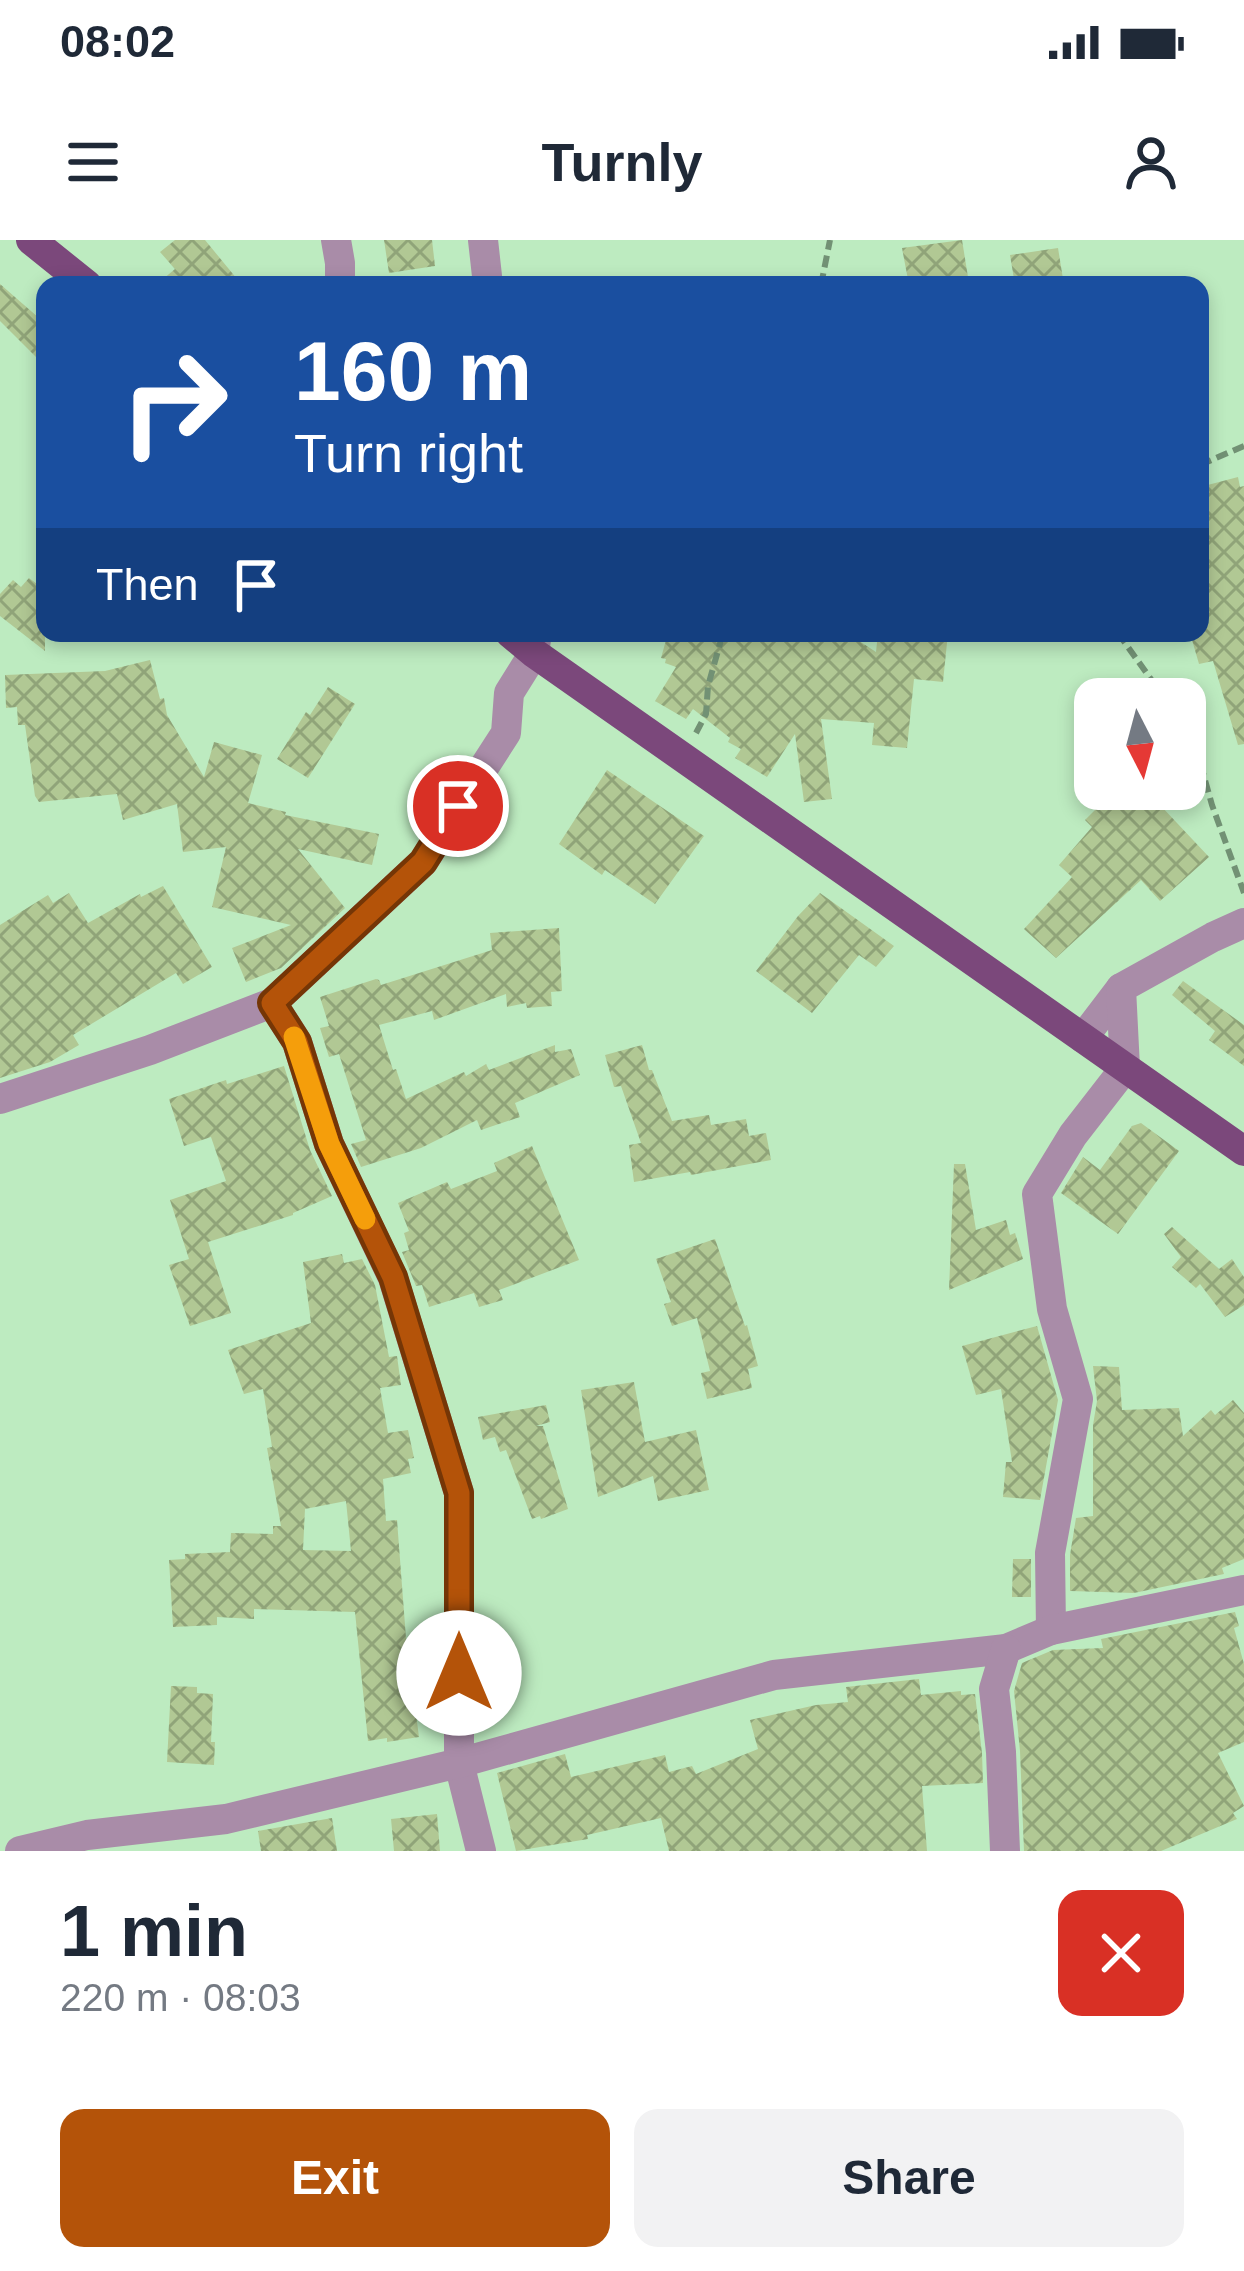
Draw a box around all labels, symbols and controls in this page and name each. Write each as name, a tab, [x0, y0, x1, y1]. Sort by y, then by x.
text: 08:02	[60, 16, 175, 67]
icon: menu	[60, 129, 126, 195]
icon: person	[1118, 129, 1184, 195]
text: Turnly	[542, 132, 703, 192]
icon: right	[96, 324, 252, 480]
text: 160 m	[294, 324, 532, 418]
text: Turn right	[294, 423, 523, 483]
icon: arrive	[223, 552, 289, 618]
text: Then	[96, 559, 199, 610]
north arrow	[1074, 678, 1206, 810]
map controls	[1074, 678, 1206, 810]
pin	[407, 755, 509, 857]
icon: arrive	[425, 773, 491, 839]
position arrow	[396, 1610, 522, 1736]
button: close	[1058, 1890, 1184, 2016]
text: 1 min	[60, 1891, 248, 1971]
text: 220 m · 08:03	[60, 1976, 301, 2019]
button: Exit	[60, 2109, 610, 2247]
button: Share	[634, 2109, 1184, 2247]

